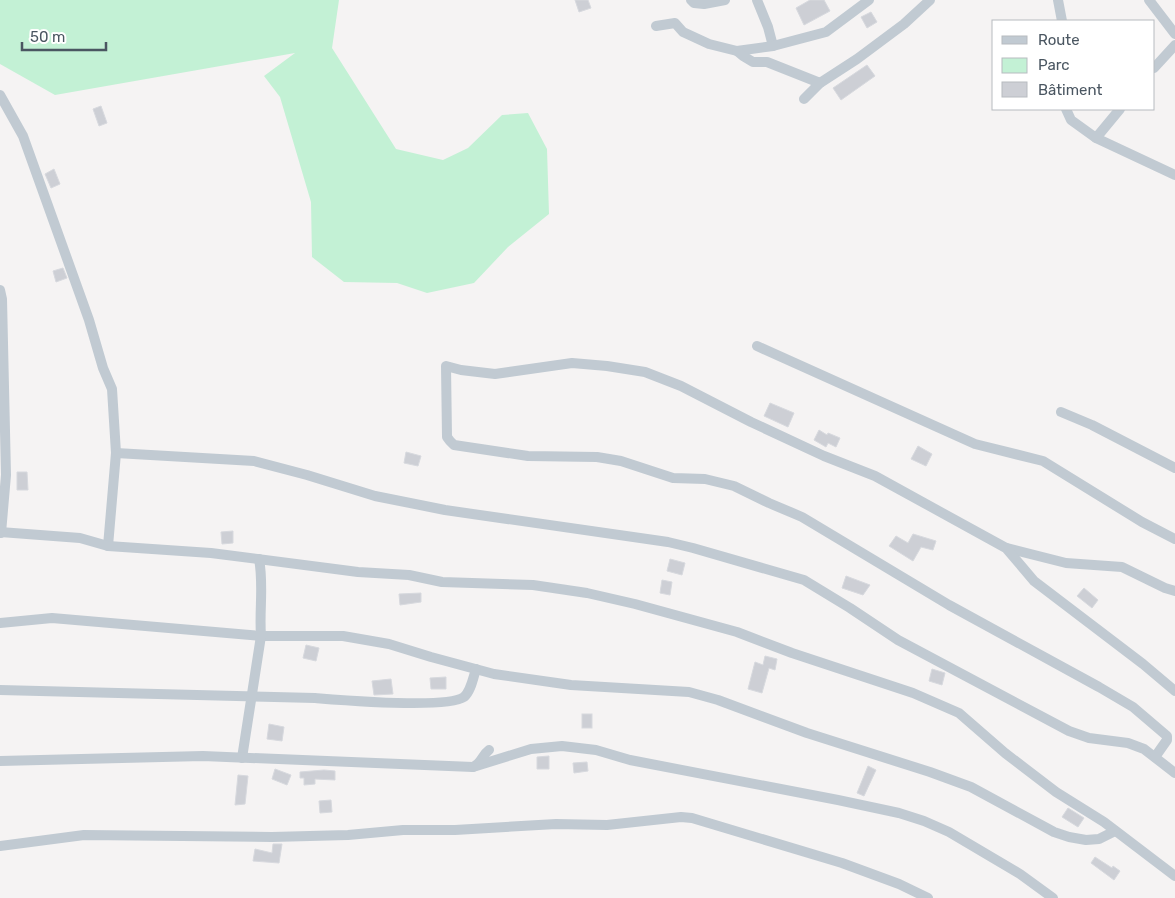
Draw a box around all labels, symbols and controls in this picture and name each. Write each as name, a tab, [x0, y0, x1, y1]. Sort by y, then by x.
scale bar	[22, 20, 106, 52]
legend	[992, 20, 1155, 110]
text: 50 m	[30, 28, 65, 46]
text: Route	[1038, 31, 1080, 49]
text: Parc	[1038, 56, 1070, 74]
text: Bâtiment	[1038, 81, 1102, 99]

